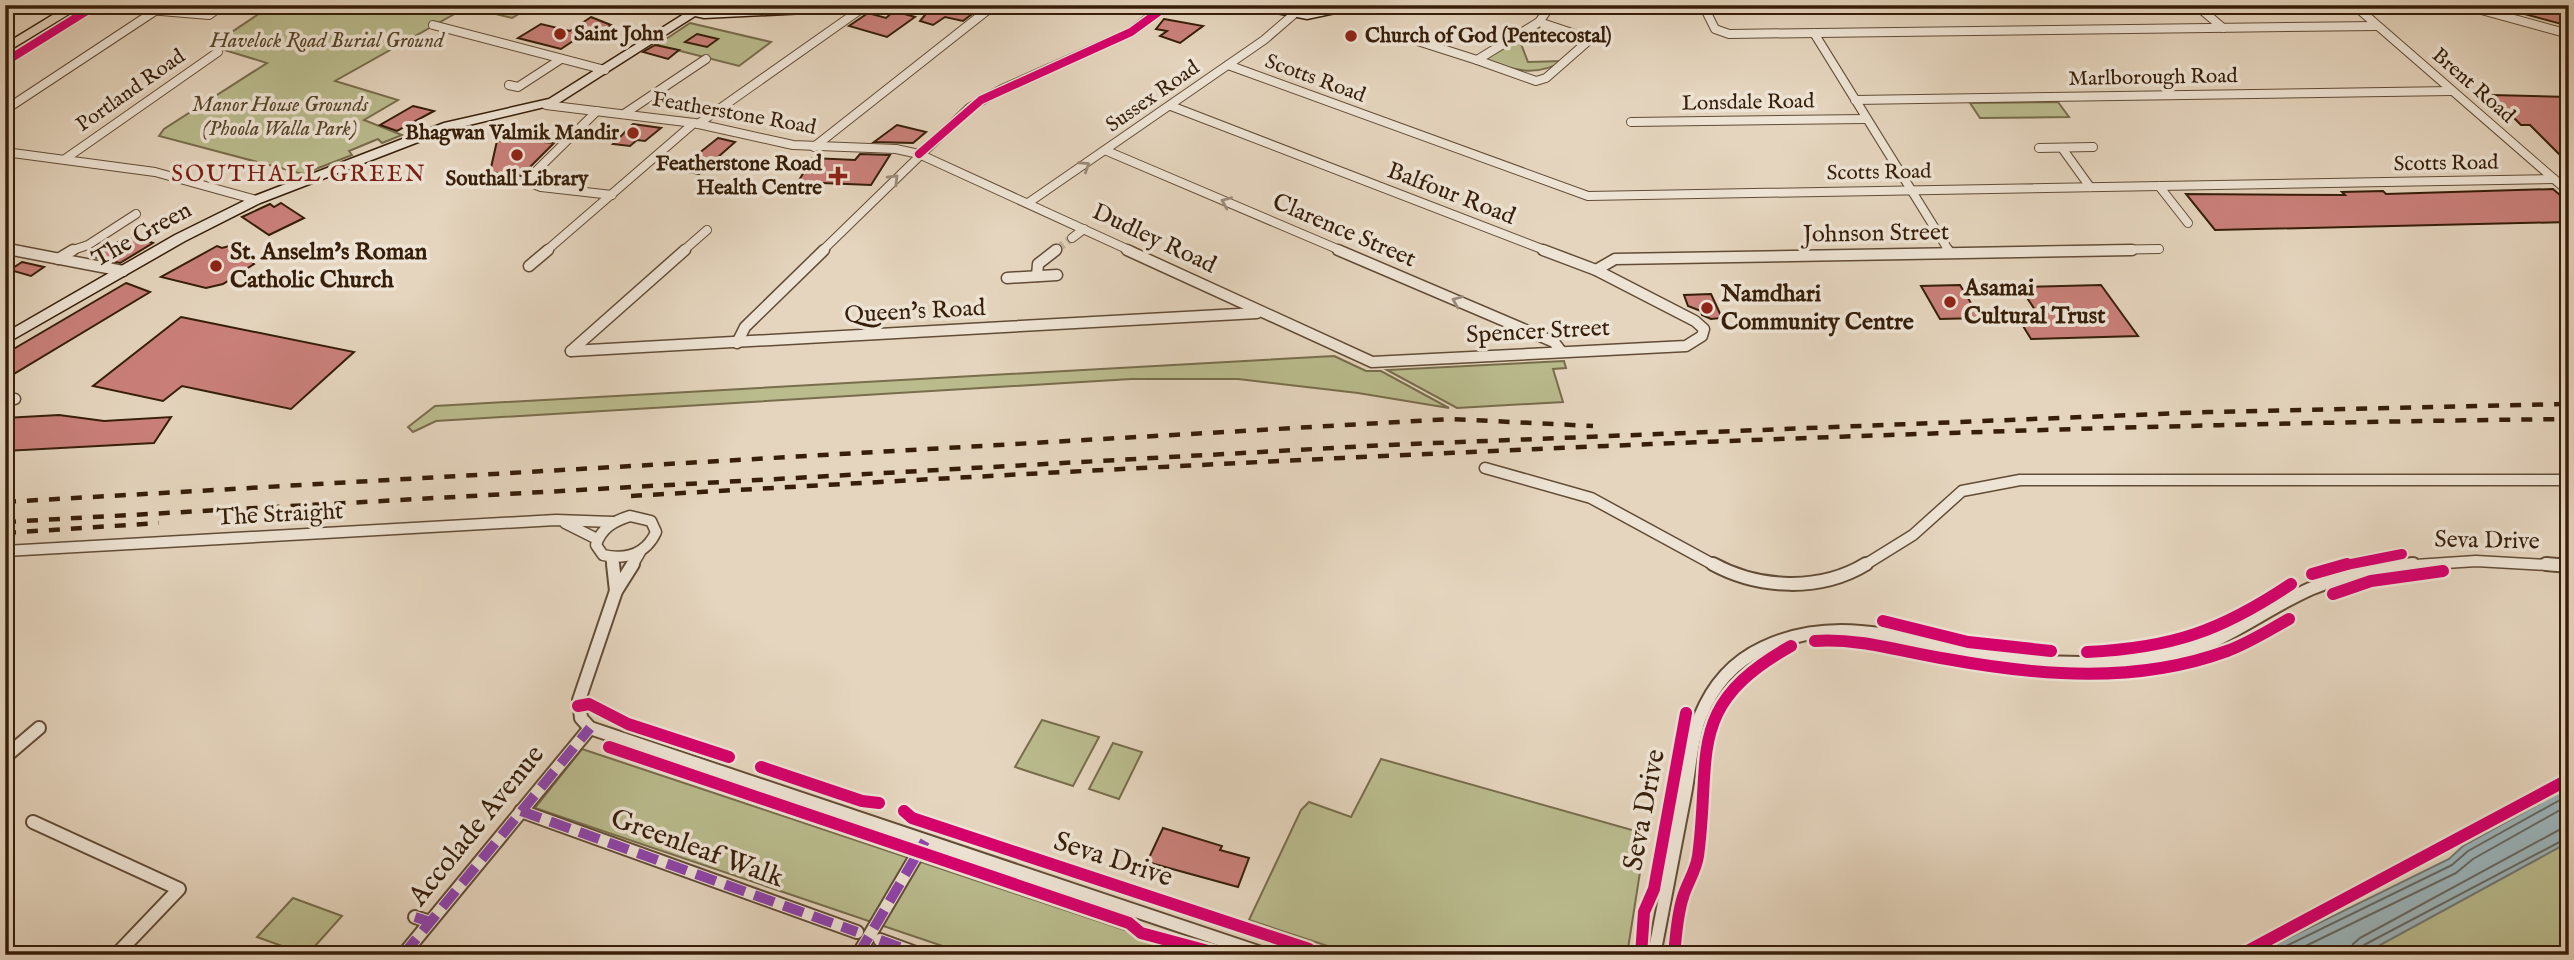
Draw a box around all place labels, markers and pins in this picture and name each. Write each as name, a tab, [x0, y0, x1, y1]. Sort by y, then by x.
place label: Saint John	[574, 21, 664, 48]
place label: Church of God (Pentecostal)	[1365, 23, 1612, 50]
marker: Saint John	[552, 26, 568, 42]
marker: Church of God (Pentecostal)	[1343, 28, 1359, 44]
place label: Bhagwan Valmik Mandir	[405, 120, 619, 147]
marker: Bhagwan Valmik Mandir	[625, 125, 641, 141]
marker: Southall Library	[509, 147, 525, 163]
place label: Featherstone Road Health Centre	[656, 151, 823, 202]
place label: Southall Library	[446, 166, 589, 193]
marker: Featherstone Road Health Centre	[828, 166, 848, 186]
place label: St. Anselm's Roman Catholic Church	[230, 237, 428, 296]
marker: St. Anselm's Roman Catholic Church	[208, 258, 224, 274]
place label: Asamai Cultural Trust	[1963, 273, 2106, 332]
place label: Namdhari Community Centre	[1720, 279, 1914, 338]
marker: Asamai Cultural Trust	[1942, 294, 1958, 310]
marker: Namdhari Community Centre	[1699, 300, 1715, 316]

